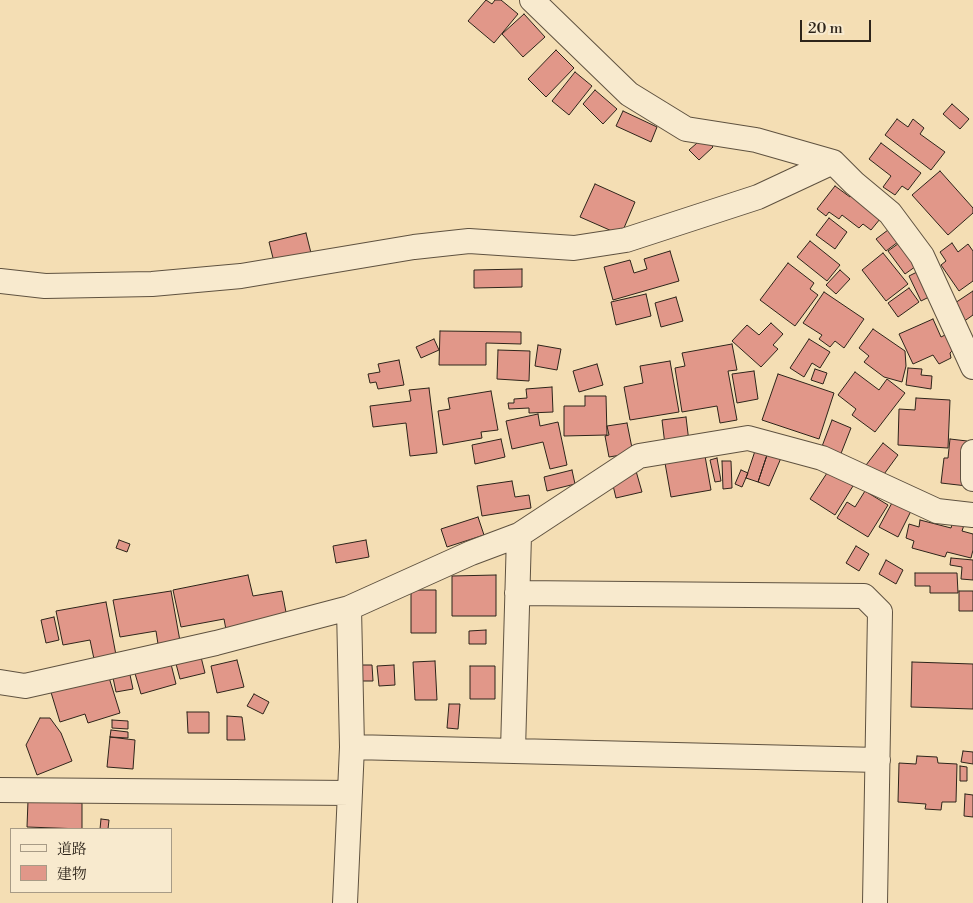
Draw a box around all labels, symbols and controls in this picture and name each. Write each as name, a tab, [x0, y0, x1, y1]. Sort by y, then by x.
scale bar	[803, 10, 874, 42]
text: 20 m	[808, 19, 843, 38]
legend	[10, 828, 172, 893]
text: 道路	[57, 840, 87, 859]
text: 建物	[57, 865, 87, 884]

